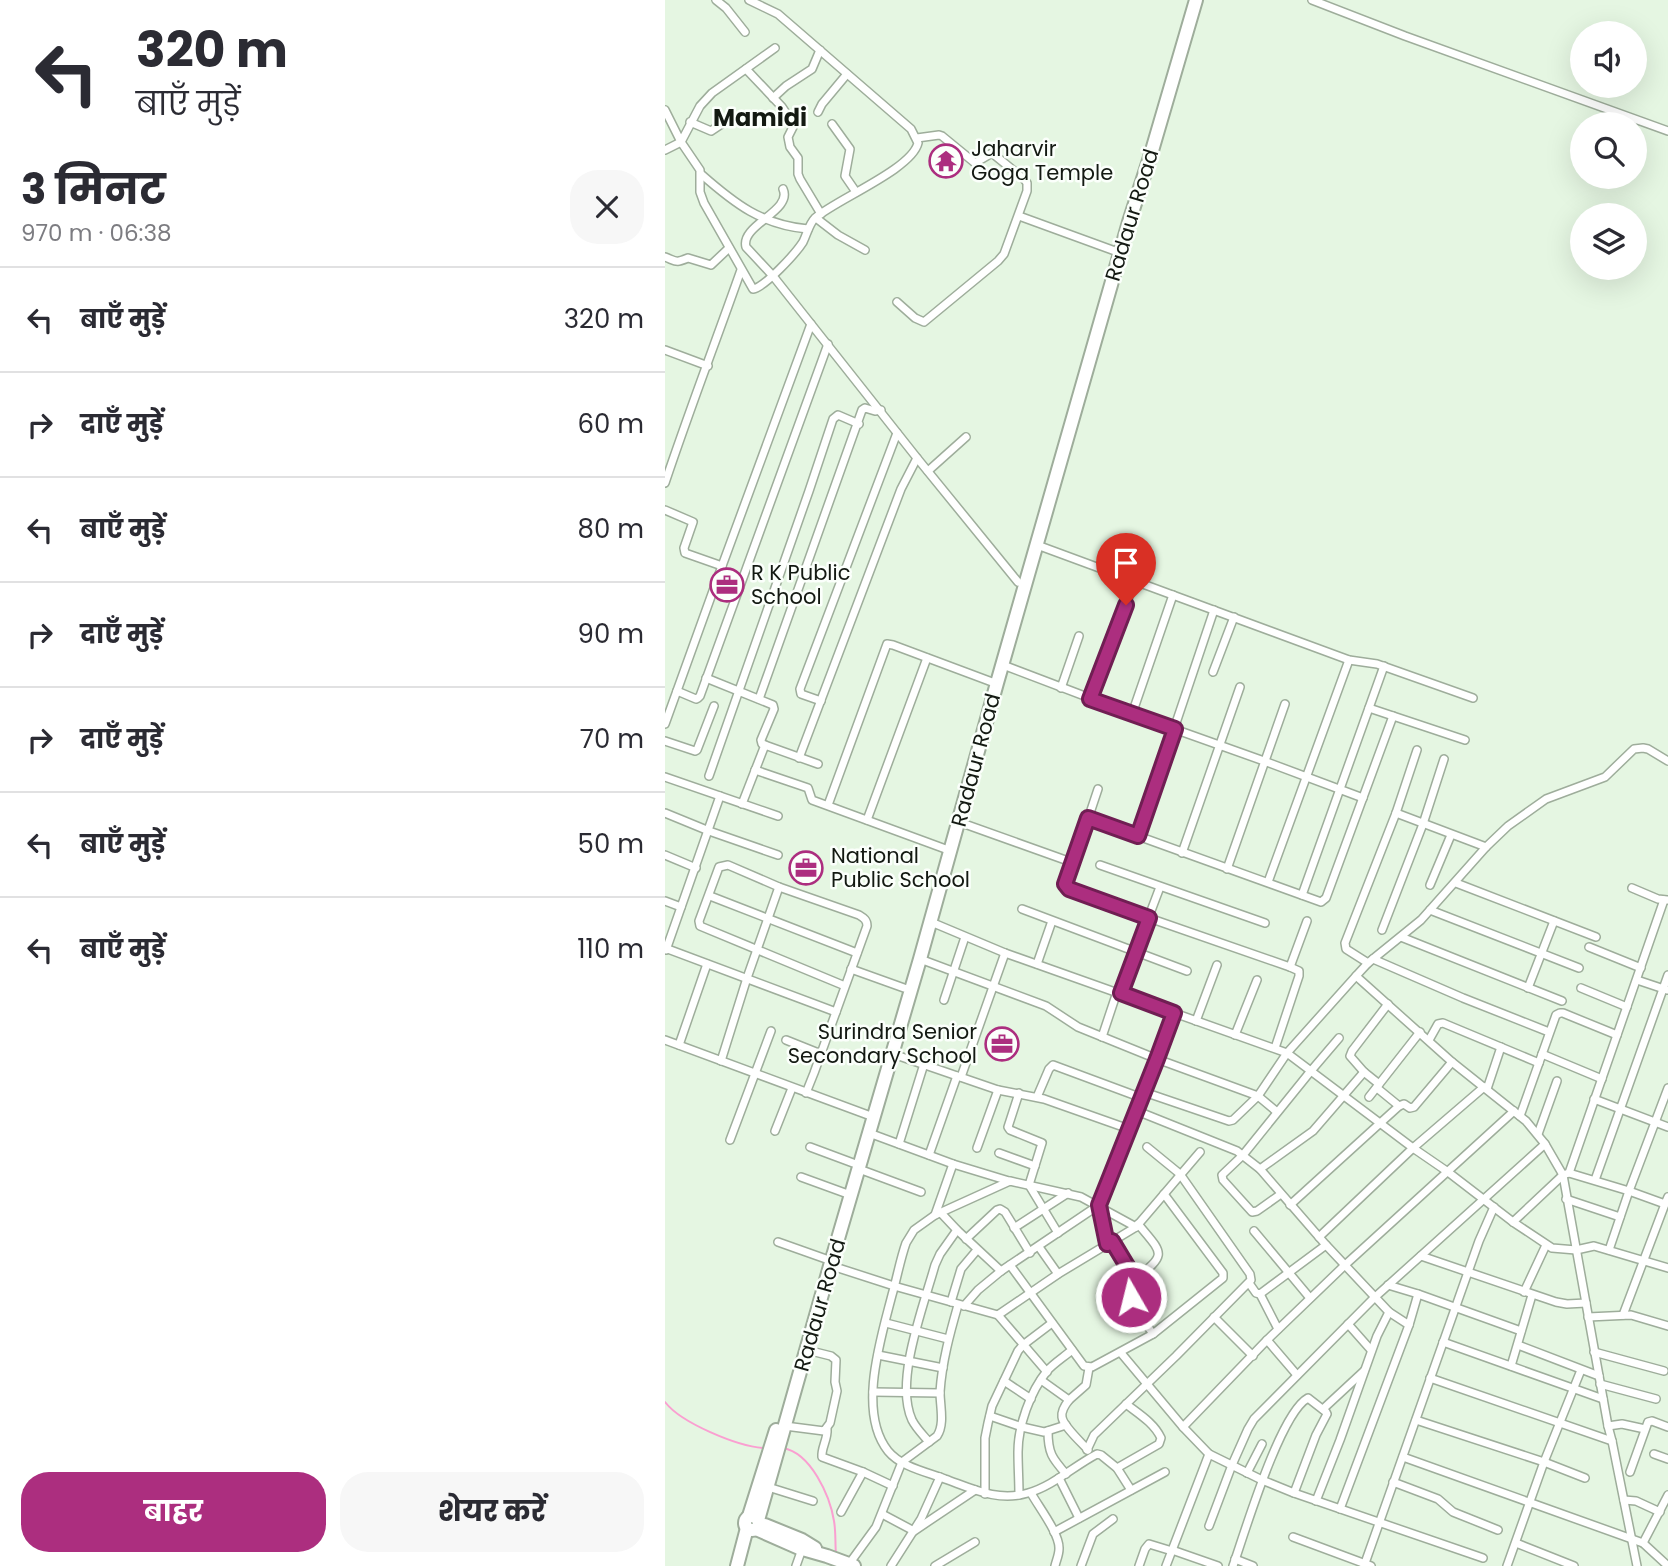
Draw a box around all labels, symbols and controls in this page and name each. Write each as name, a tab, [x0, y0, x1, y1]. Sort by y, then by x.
text: 320 m	[136, 16, 288, 84]
map controls	[1570, 21, 1647, 280]
button: sound	[1570, 21, 1647, 98]
icon: left	[21, 28, 112, 119]
text: बाएँ मुड़ें	[136, 81, 240, 126]
district label: Mamidi	[713, 101, 807, 134]
button: search	[1570, 112, 1647, 189]
place label: Jaharvir Goga Temple	[971, 134, 1113, 187]
temple icon: Jaharvir Goga Temple	[927, 142, 965, 180]
street label: Radaur Road	[1098, 145, 1165, 285]
text: 3 मिनट	[21, 160, 166, 219]
button: close	[570, 170, 644, 244]
button: layers	[1570, 203, 1647, 280]
text: 970 m · 06:38	[21, 217, 172, 249]
icon: left	[21, 301, 59, 339]
text: बाएँ मुड़ें	[80, 301, 165, 337]
text: 320 m	[564, 301, 644, 337]
icon: right	[21, 406, 59, 444]
text: दाएँ मुड़ें	[80, 406, 163, 442]
text: 60 m	[577, 406, 644, 442]
icon: left	[21, 511, 59, 549]
text: बाएँ मुड़ें	[80, 511, 165, 547]
text: 80 m	[578, 511, 644, 547]
pin	[1096, 533, 1156, 605]
icon: arrive	[1107, 544, 1145, 582]
place label: R K Public School	[751, 558, 850, 611]
office icon: R K Public School	[708, 566, 746, 604]
icon: right	[21, 616, 59, 654]
text: दाएँ मुड़ें	[80, 616, 163, 652]
text: 90 m	[578, 616, 644, 652]
street label: Radaur Road	[944, 690, 1007, 830]
icon: right	[21, 721, 59, 759]
text: दाएँ मुड़ें	[80, 721, 163, 757]
text: 70 m	[580, 721, 644, 757]
icon: left	[21, 826, 59, 864]
text: बाएँ मुड़ें	[80, 826, 165, 862]
text: 50 m	[578, 826, 644, 862]
place label: National Public School	[831, 841, 970, 894]
office icon: National Public School	[787, 849, 825, 887]
icon: left	[21, 931, 59, 969]
text: बाएँ मुड़ें	[80, 931, 165, 967]
text: 110 m	[577, 931, 644, 967]
place label: Surindra Senior Secondary School	[788, 1017, 977, 1070]
office icon: Surindra Senior Secondary School	[983, 1025, 1021, 1063]
street label: Radaur Road	[787, 1235, 852, 1375]
position arrow	[1094, 1260, 1168, 1334]
button: बाहर	[21, 1472, 326, 1552]
button: शेयर करें	[340, 1472, 644, 1552]

